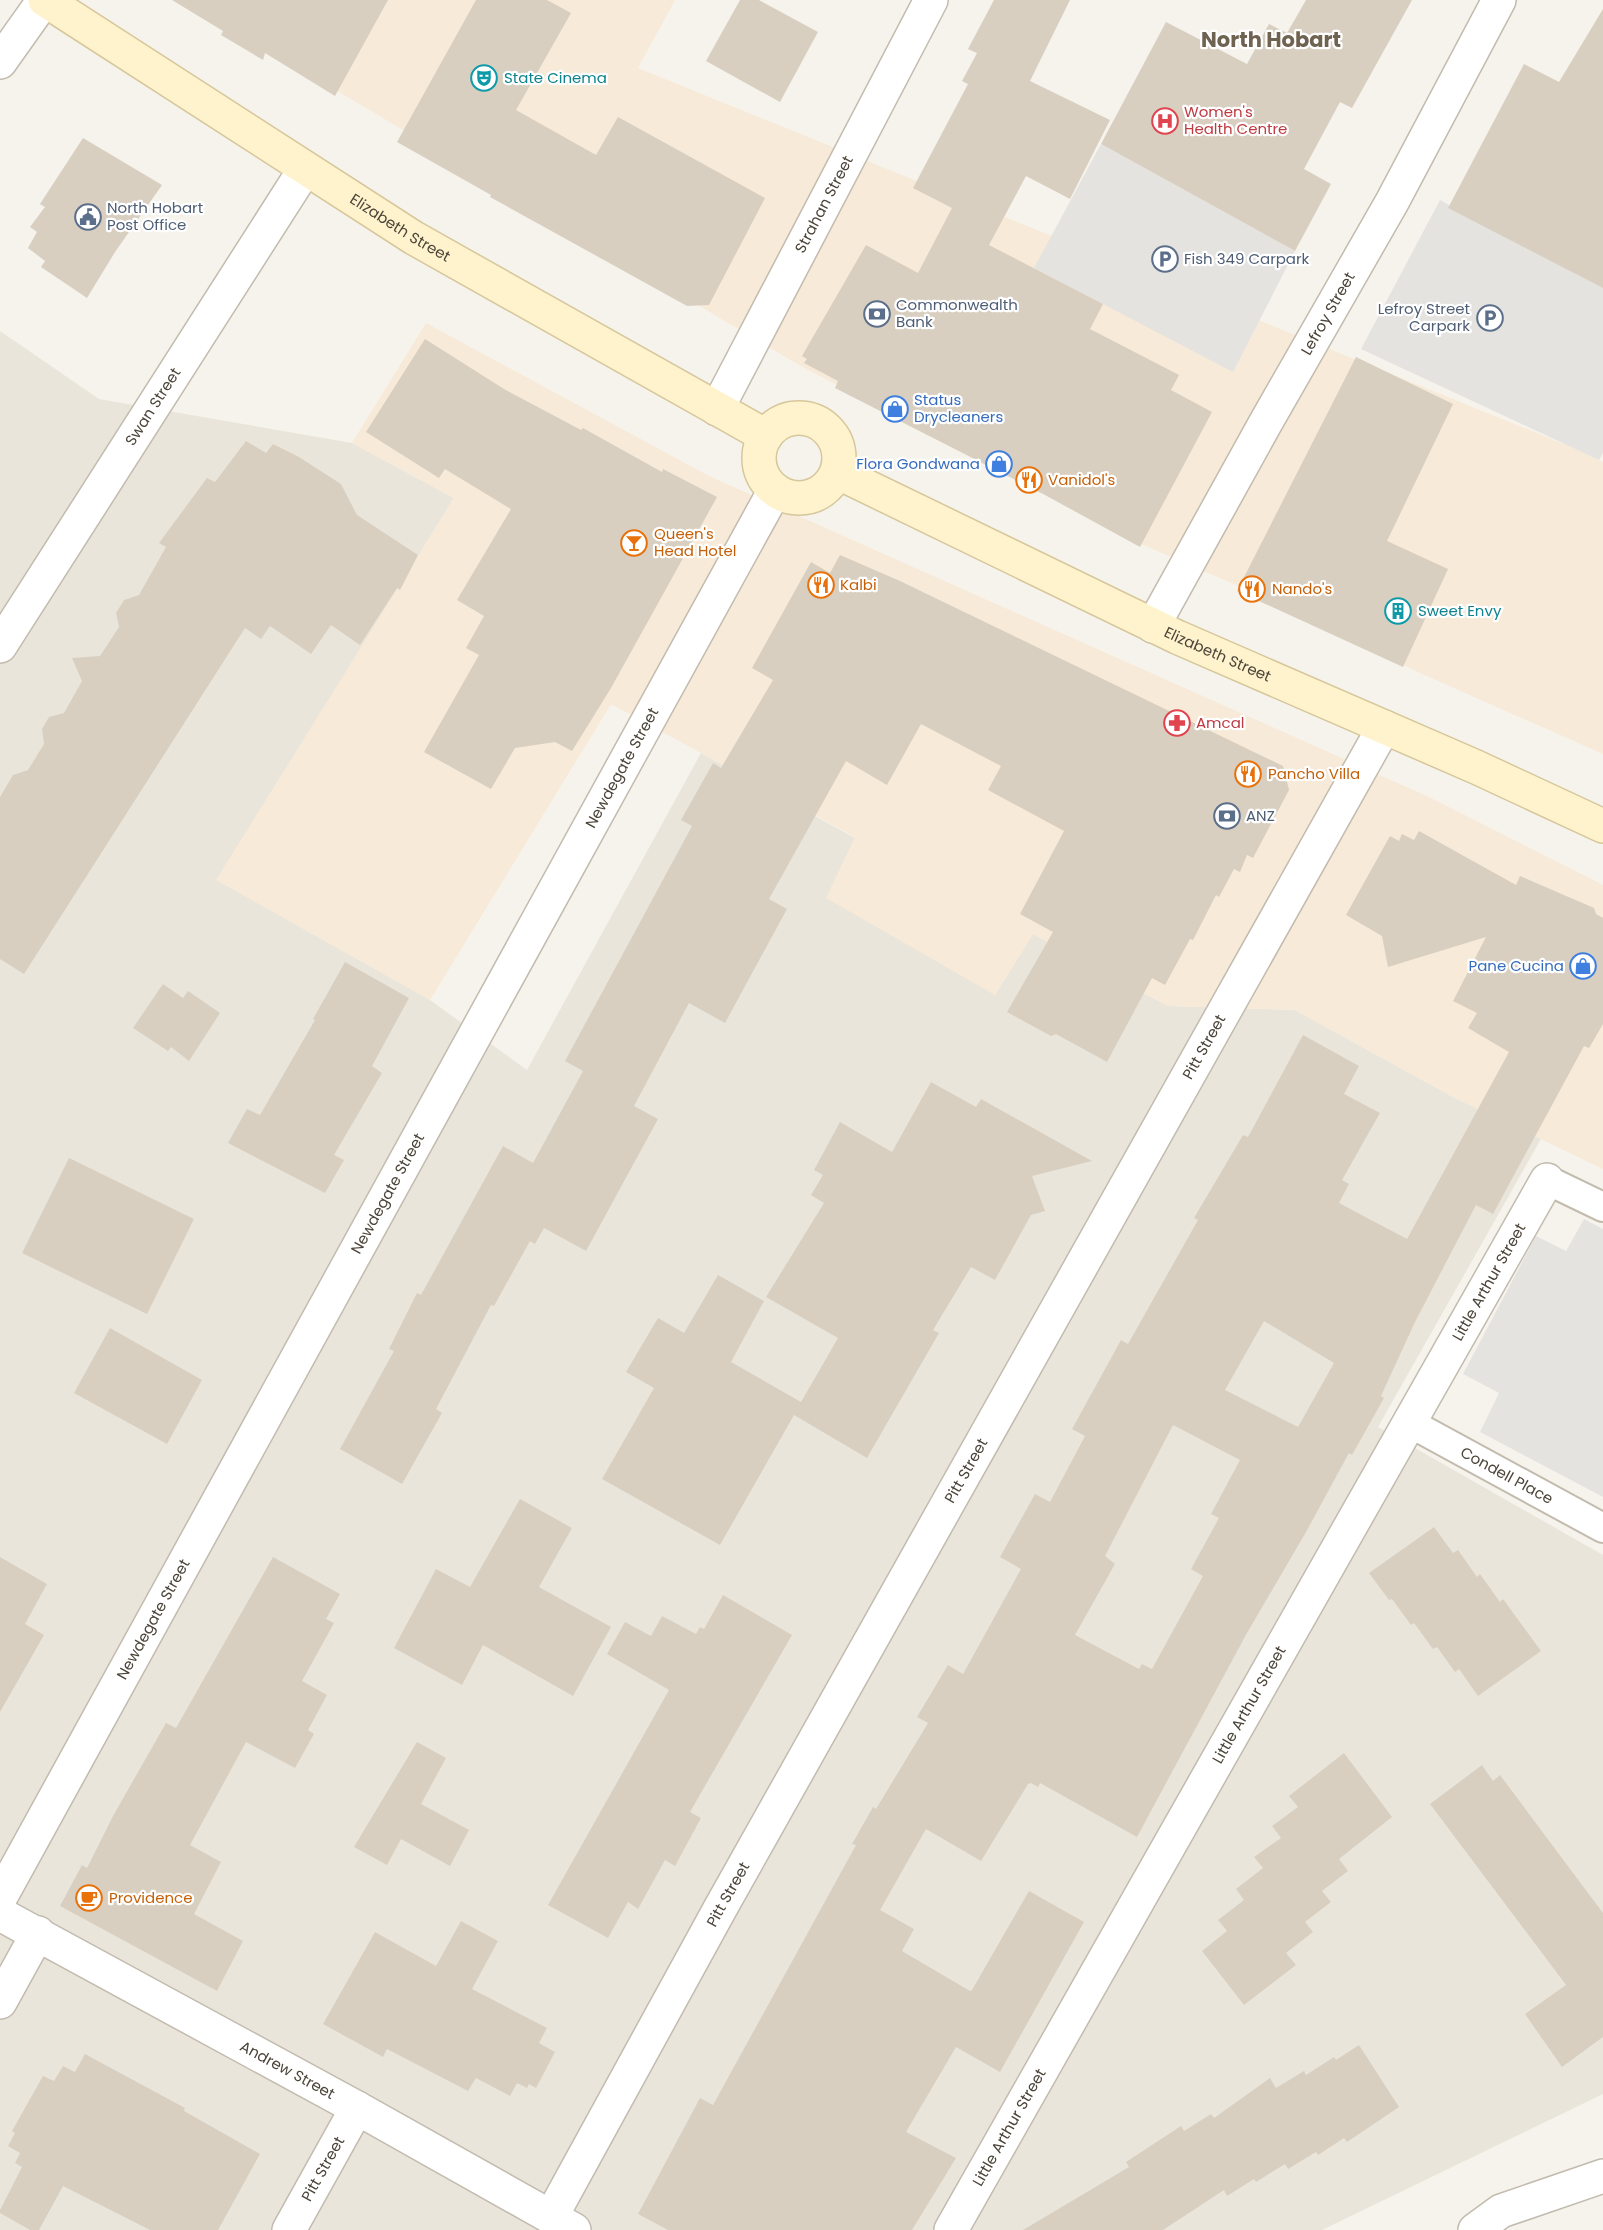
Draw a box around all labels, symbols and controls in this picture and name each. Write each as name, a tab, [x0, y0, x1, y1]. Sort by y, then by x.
district label: North Hobart	[1201, 25, 1341, 54]
theatre icon: State Cinema	[469, 63, 499, 93]
place label: State Cinema	[504, 67, 607, 88]
place label: Women's Health Centre	[1184, 101, 1287, 139]
hospital icon: Women's Health Centre	[1150, 106, 1180, 136]
street label: Strahan Street	[789, 152, 858, 257]
street label: Elizabeth Street	[346, 188, 454, 266]
place label: North Hobart Post Office	[107, 197, 203, 235]
public building icon: North Hobart Post Office	[73, 202, 103, 232]
parking icon: Fish 349 Carpark	[1150, 244, 1180, 274]
place label: Fish 349 Carpark	[1184, 248, 1310, 269]
street label: Lefroy Street	[1296, 268, 1360, 359]
place label: Commonwealth Bank	[896, 294, 1018, 332]
place label: Lefroy Street Carpark	[1378, 298, 1470, 336]
bank icon: Commonwealth Bank	[862, 299, 892, 329]
parking icon: Lefroy Street Carpark	[1475, 303, 1505, 333]
street label: Swan Street	[120, 363, 185, 450]
place label: Status Drycleaners	[914, 389, 1003, 427]
shop icon: Status Drycleaners	[880, 394, 910, 424]
shop icon: Flora Gondwana	[984, 449, 1014, 479]
place label: Flora Gondwana	[856, 453, 980, 474]
restaurant icon: Vanidol's	[1014, 465, 1044, 495]
place label: Vanidol's	[1048, 469, 1115, 490]
place label: Queen's Head Hotel	[654, 523, 736, 561]
bar icon: Queen's Head Hotel	[619, 528, 649, 558]
restaurant icon: Kalbi	[806, 570, 836, 600]
place label: Kalbi	[840, 574, 877, 595]
restaurant icon: Nando's	[1237, 574, 1267, 604]
place label: Nando's	[1272, 578, 1332, 599]
building icon: Sweet Envy	[1383, 596, 1413, 626]
place label: Sweet Envy	[1418, 600, 1502, 621]
street label: Elizabeth Street	[1161, 621, 1274, 687]
street label: Newdegate Street	[580, 704, 663, 832]
pharmacy icon: Amcal	[1162, 708, 1192, 738]
place label: Amcal	[1196, 712, 1245, 733]
restaurant icon: Pancho Villa	[1233, 759, 1263, 789]
place label: Pancho Villa	[1268, 763, 1360, 784]
bank icon: ANZ	[1212, 801, 1242, 831]
place label: ANZ	[1246, 805, 1275, 826]
shop icon: Pane Cucina	[1568, 951, 1598, 981]
place label: Pane Cucina	[1469, 955, 1564, 976]
street label: Pitt Street	[1177, 1011, 1230, 1083]
street label: Newdegate Street	[346, 1129, 429, 1257]
street label: Little Arthur Street	[1447, 1219, 1530, 1344]
street label: Pitt Street	[939, 1434, 992, 1507]
street label: Condell Place	[1457, 1441, 1557, 1509]
street label: Newdegate Street	[111, 1555, 195, 1683]
street label: Little Arthur Street	[1207, 1642, 1290, 1767]
street label: Pitt Street	[701, 1858, 754, 1930]
cafe icon: Providence	[74, 1883, 104, 1913]
place label: Providence	[109, 1887, 192, 1908]
street label: Andrew Street	[236, 2035, 339, 2104]
street label: Little Arthur Street	[967, 2064, 1051, 2190]
street label: Pitt Street	[296, 2132, 349, 2205]

